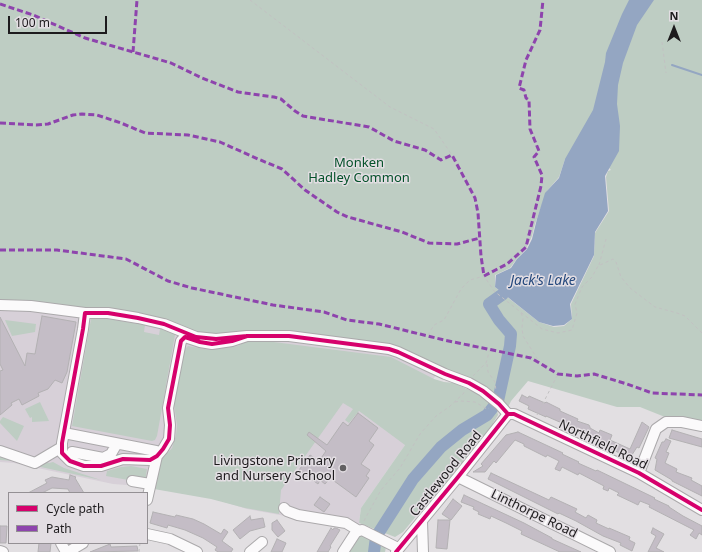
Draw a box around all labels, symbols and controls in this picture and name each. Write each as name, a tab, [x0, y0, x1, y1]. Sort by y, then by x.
scale bar	[10, 8, 109, 34]
north arrow	[654, 8, 694, 48]
text: N	[670, 8, 678, 23]
text: 100 m	[15, 14, 50, 31]
park label: Monken Hadley Common	[308, 155, 410, 186]
water label: Jack's Lake	[510, 273, 576, 289]
street label: Northfield Road	[556, 417, 650, 473]
street label: Castlewood Road	[407, 428, 485, 520]
place label: Livingstone Primary and Nursery School	[213, 453, 335, 484]
marker: Livingstone Primary and Nursery School	[338, 463, 348, 473]
street label: Linthorpe Road	[488, 486, 580, 542]
legend	[8, 492, 148, 544]
text: Cycle path	[46, 500, 104, 517]
text: Path	[46, 520, 72, 537]

